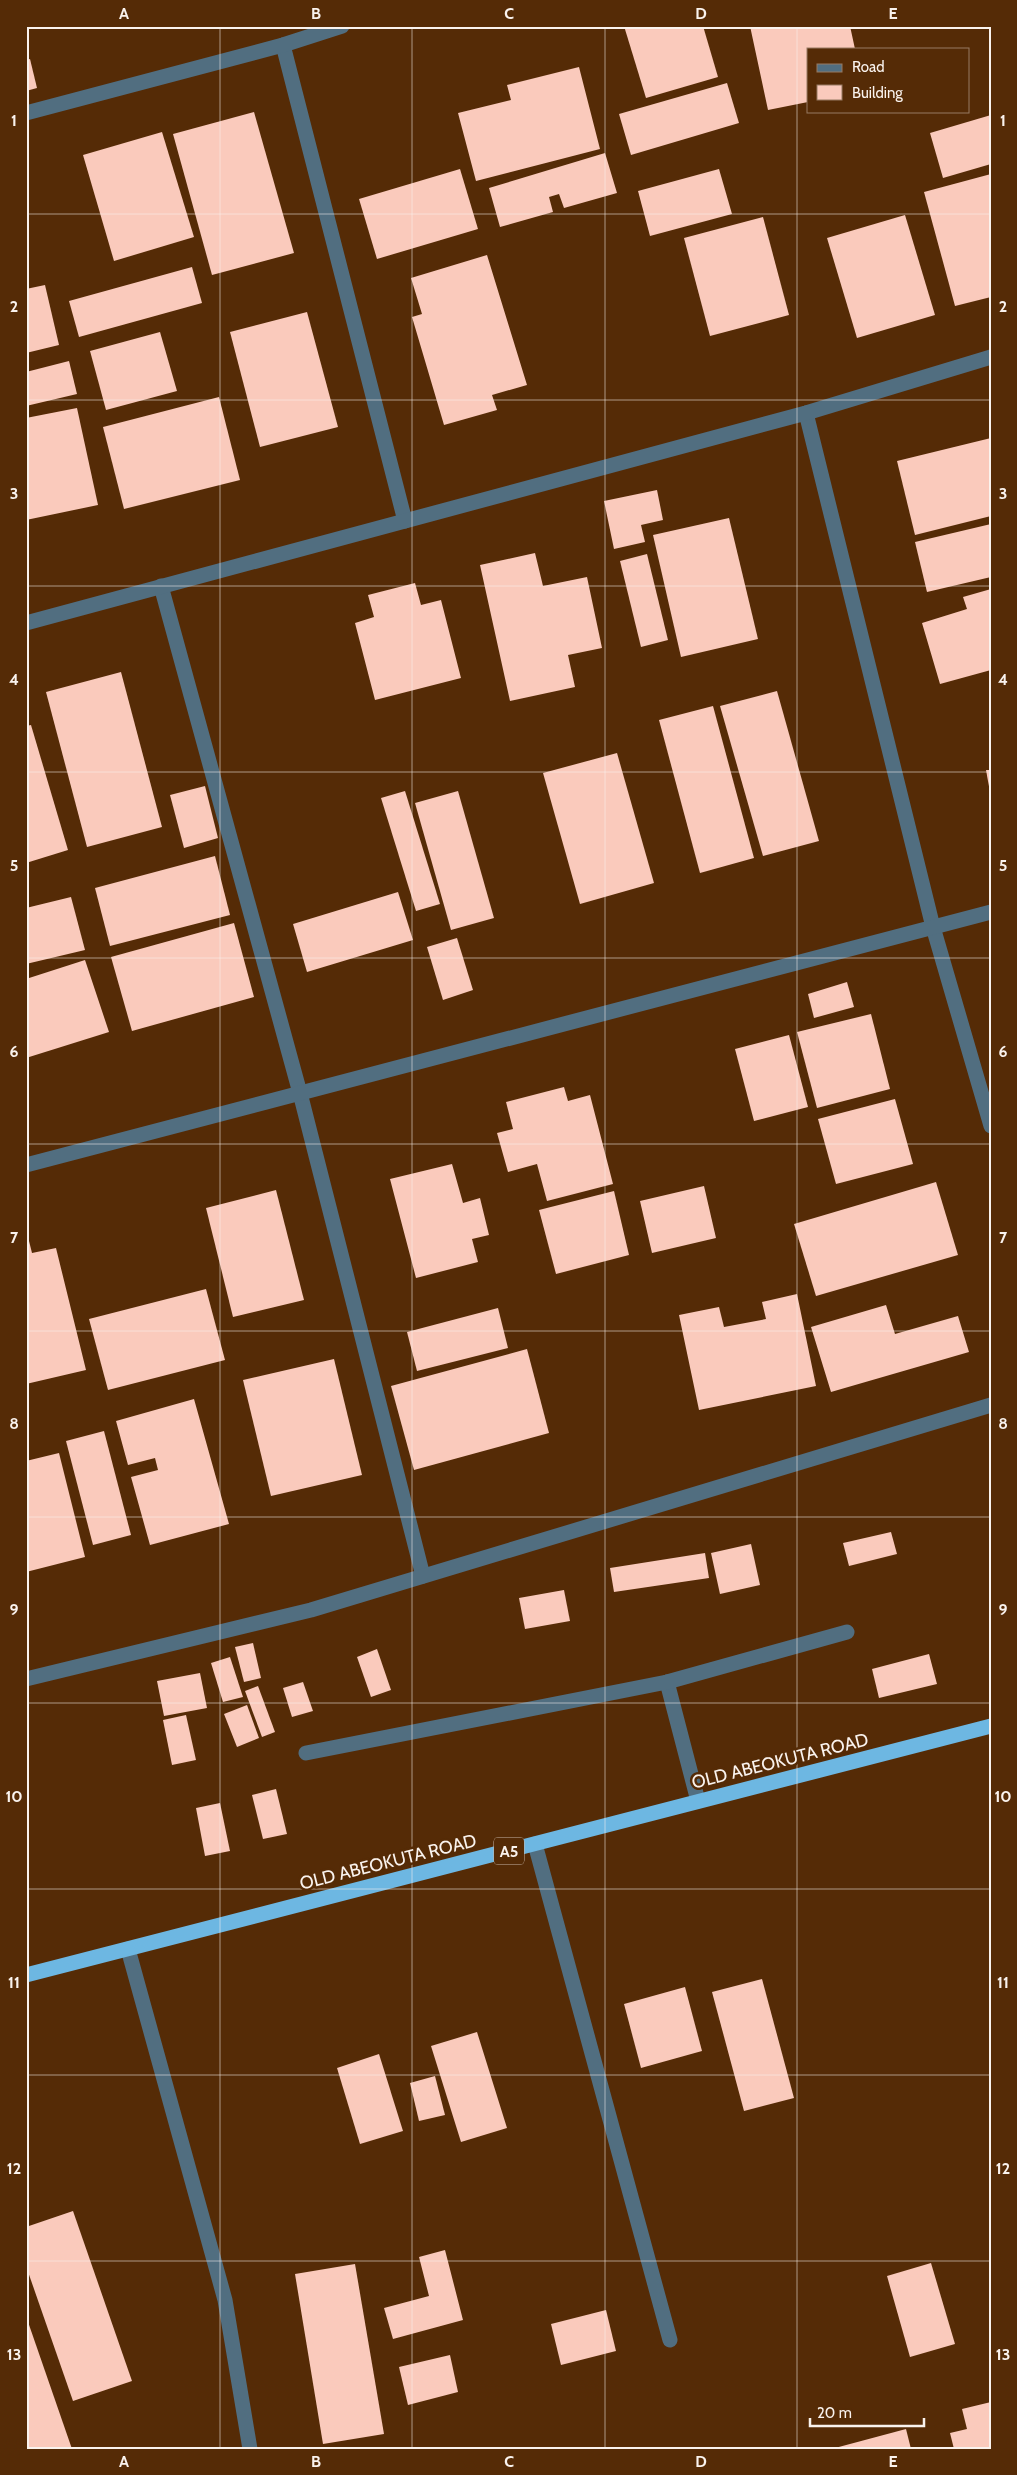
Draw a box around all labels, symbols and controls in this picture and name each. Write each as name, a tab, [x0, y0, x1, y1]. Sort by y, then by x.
text: A	[119, 4, 129, 23]
text: B	[311, 4, 321, 23]
text: C	[504, 4, 514, 23]
text: D	[695, 4, 707, 23]
text: E	[888, 4, 898, 23]
legend	[807, 48, 970, 112]
text: Road	[852, 58, 885, 76]
text: Building	[852, 84, 903, 102]
text: 1	[11, 111, 17, 130]
text: 1	[1000, 111, 1006, 130]
text: 2	[10, 297, 18, 316]
text: 2	[999, 297, 1007, 316]
text: 3	[10, 484, 18, 503]
text: 3	[999, 484, 1007, 503]
text: 4	[9, 670, 19, 689]
text: 4	[998, 670, 1008, 689]
text: 5	[10, 856, 18, 875]
text: 5	[999, 856, 1007, 875]
text: 6	[10, 1042, 19, 1061]
text: 6	[999, 1042, 1008, 1061]
text: 7	[10, 1228, 19, 1247]
text: 7	[999, 1228, 1008, 1247]
text: 8	[9, 1414, 19, 1433]
text: 8	[998, 1414, 1008, 1433]
text: 9	[10, 1600, 19, 1619]
text: 9	[999, 1600, 1008, 1619]
street label: OLD ABEOKUTA ROAD	[689, 1728, 871, 1794]
text: 10	[5, 1787, 23, 1806]
text: 10	[994, 1787, 1012, 1806]
street label: OLD ABEOKUTA ROAD	[297, 1829, 479, 1895]
road number: A5	[494, 1838, 524, 1864]
text: 11	[8, 1973, 20, 1992]
text: 11	[997, 1973, 1009, 1992]
text: 12	[7, 2159, 21, 2178]
text: 12	[996, 2159, 1010, 2178]
text: 13	[7, 2345, 21, 2364]
text: 13	[996, 2345, 1010, 2364]
scale bar	[810, 2395, 923, 2427]
text: 20 m	[817, 2404, 852, 2422]
text: A	[119, 2452, 129, 2471]
text: B	[311, 2452, 321, 2471]
text: C	[504, 2452, 514, 2471]
text: D	[695, 2452, 707, 2471]
text: E	[888, 2452, 898, 2471]

